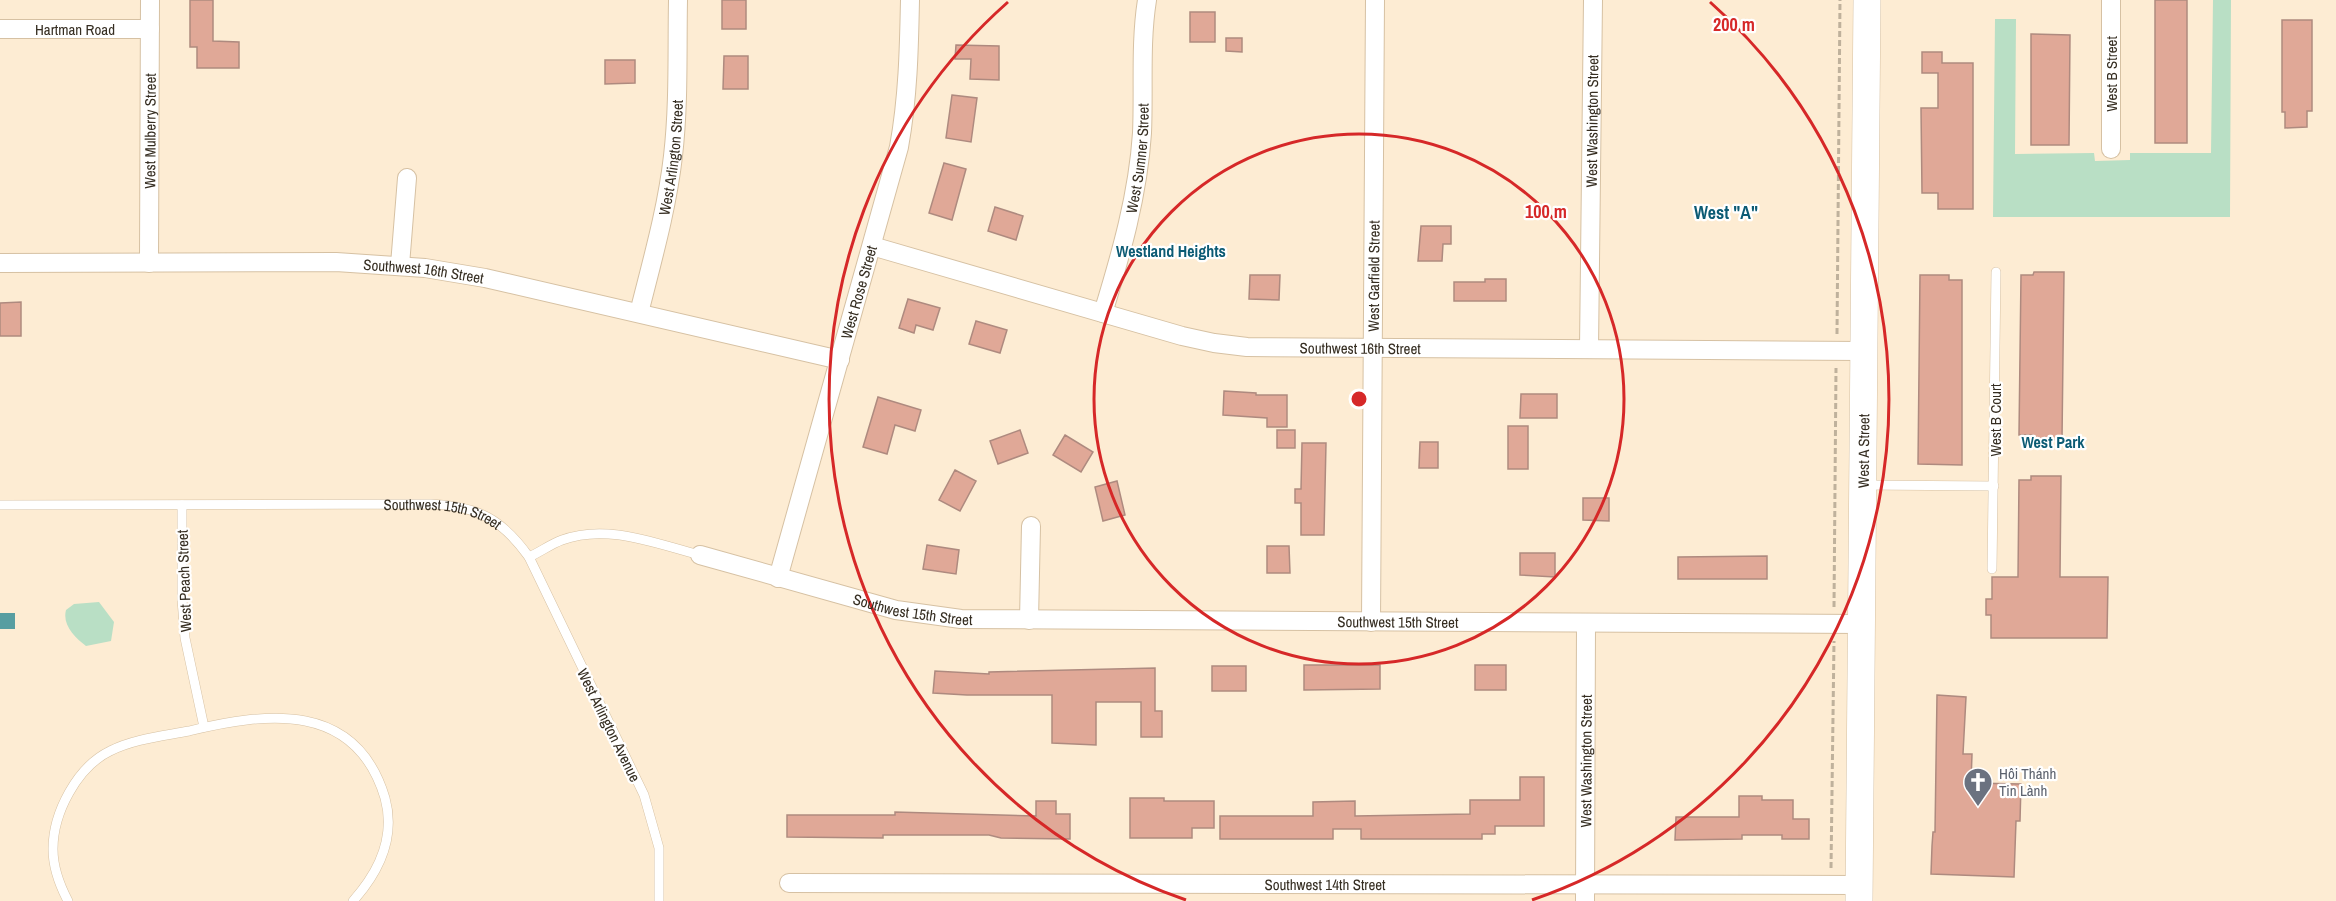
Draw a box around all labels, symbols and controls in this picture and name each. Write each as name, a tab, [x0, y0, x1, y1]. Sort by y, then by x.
text: 200 m	[1713, 12, 1755, 37]
street label: Hartman Road	[35, 19, 115, 40]
street label: West B Street	[2101, 36, 2122, 112]
street label: West Washington Street	[1580, 54, 1603, 188]
street label: West Mulberry Street	[139, 73, 160, 189]
street label: West Arlington Street	[653, 99, 687, 217]
street label: West Sumner Street	[1120, 103, 1153, 215]
text: 100 m	[1525, 199, 1567, 224]
district label: West "A"	[1694, 200, 1758, 225]
street label: West Garfield Street	[1362, 220, 1384, 332]
district label: Westland Heights	[1116, 240, 1226, 262]
street label: West Rose Street	[835, 242, 882, 341]
street label: Southwest 16th Street	[363, 253, 486, 288]
street label: Southwest 16th Street	[1300, 337, 1421, 359]
street label: West B Court	[1985, 383, 2006, 456]
centre of rings	[1349, 389, 1369, 409]
street label: West A Street	[1852, 413, 1874, 488]
district label: West Park	[2021, 431, 2085, 453]
street label: Southwest 15th Street	[383, 493, 507, 534]
street label: West Peach Street	[172, 529, 196, 633]
street label: Southwest 15th Street	[851, 588, 973, 630]
street label: Southwest 15th Street	[1337, 611, 1459, 632]
street label: West Arlington Avenue	[572, 665, 646, 785]
street label: West Washington Street	[1575, 694, 1596, 827]
place label: Hôi Thánh Tin Lành	[1999, 763, 2056, 801]
church icon: Hôi Thánh Tin Lành	[1962, 766, 1994, 808]
street label: Southwest 14th Street	[1264, 873, 1386, 895]

